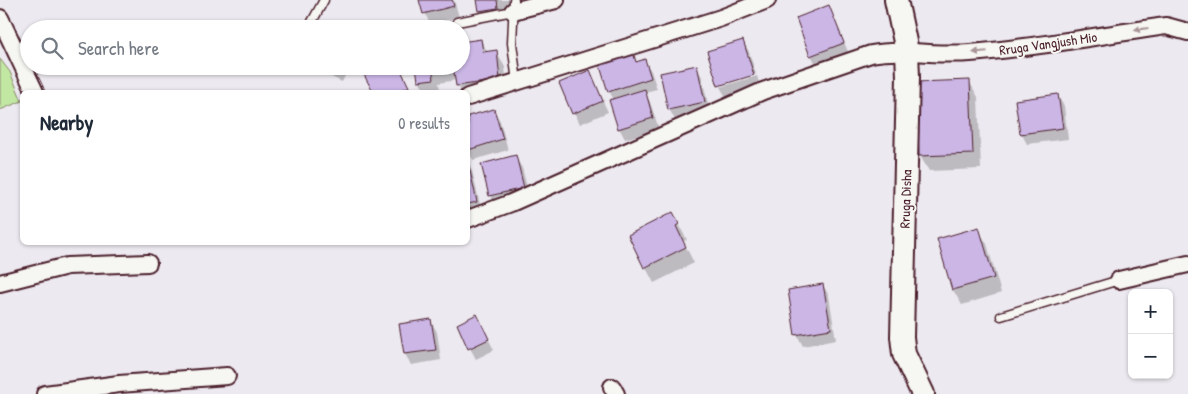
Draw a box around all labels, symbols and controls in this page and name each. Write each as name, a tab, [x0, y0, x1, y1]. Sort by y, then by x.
search box	[20, 20, 470, 75]
one-way arrow	[1132, 26, 1148, 34]
street label: Rruga Vangjush Mio	[998, 27, 1099, 60]
icon: search	[38, 34, 66, 62]
text: Search here	[78, 35, 159, 61]
one-way arrow	[971, 48, 987, 56]
text: Nearby	[40, 108, 93, 137]
text: 0 results	[398, 112, 450, 134]
street label: Rruga Disha	[894, 169, 917, 229]
map controls	[1128, 289, 1173, 379]
button: +	[1128, 289, 1173, 334]
button: −	[1128, 334, 1173, 379]

